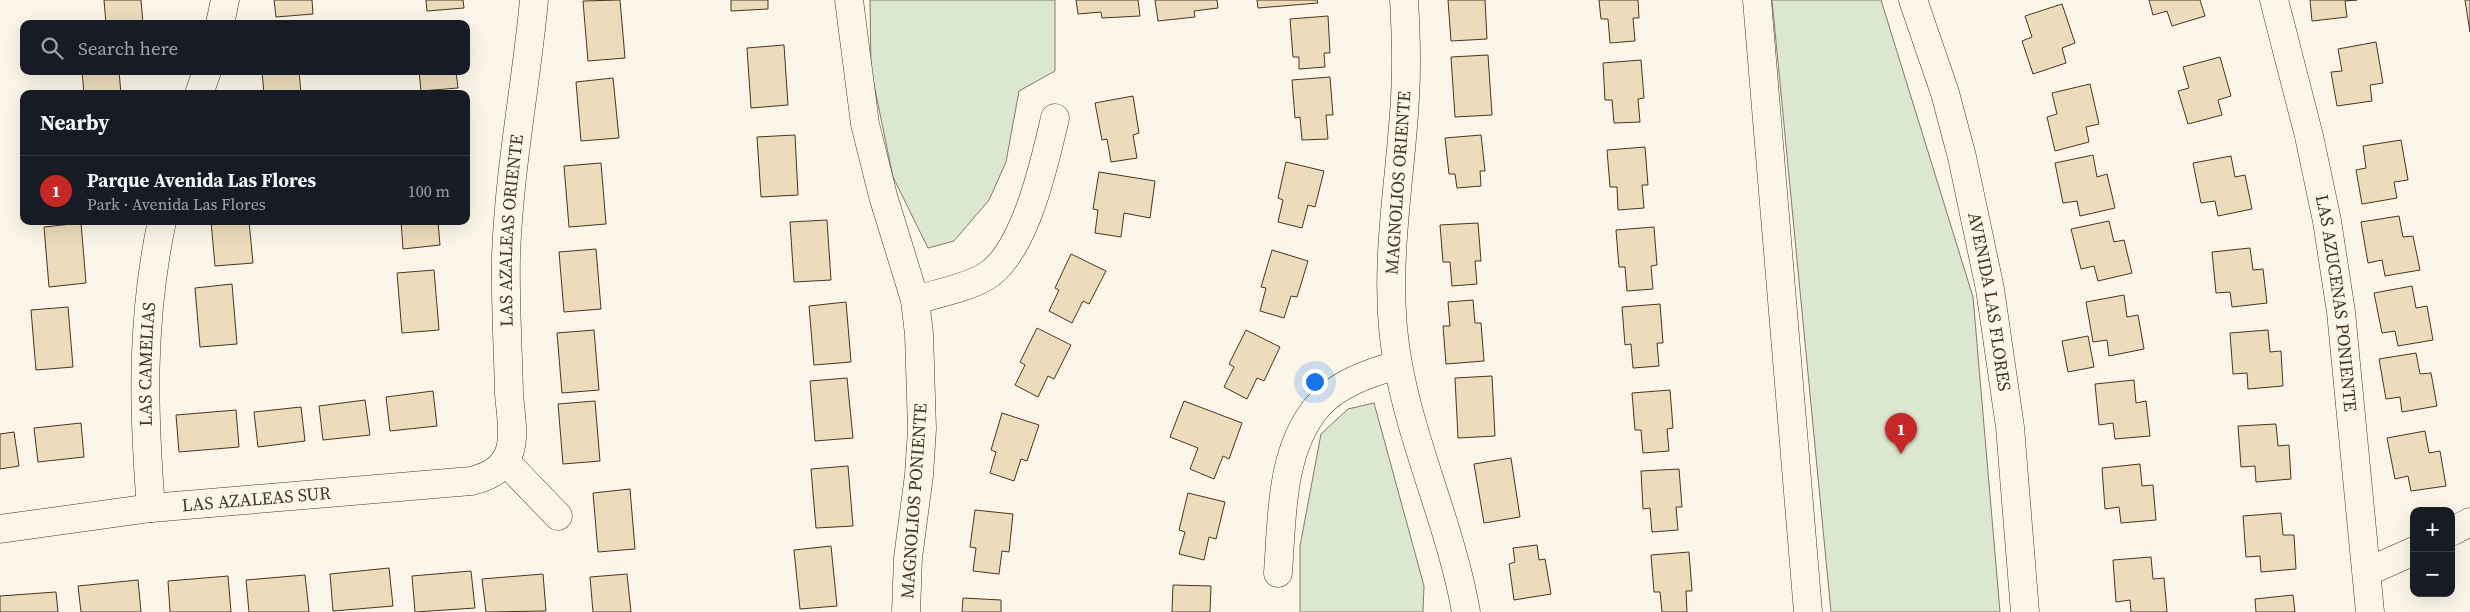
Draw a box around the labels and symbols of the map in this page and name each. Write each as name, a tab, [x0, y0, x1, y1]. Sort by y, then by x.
street label: MAGNOLIOS ORIENTE	[1379, 90, 1416, 276]
street label: LAS AZALEAS ORIENTE	[493, 133, 529, 327]
street label: LAS AZUCENAS PONIENTE	[2310, 192, 2364, 413]
street label: AVENIDA LAS FLORES	[1962, 210, 2018, 393]
street label: LAS CAMELIAS	[132, 301, 161, 427]
your location	[1302, 369, 1328, 395]
street label: MAGNOLIOS PONIENTE	[894, 402, 933, 600]
pin: 1	[1885, 413, 1917, 454]
street label: LAS AZALEAS SUR	[181, 480, 332, 517]

